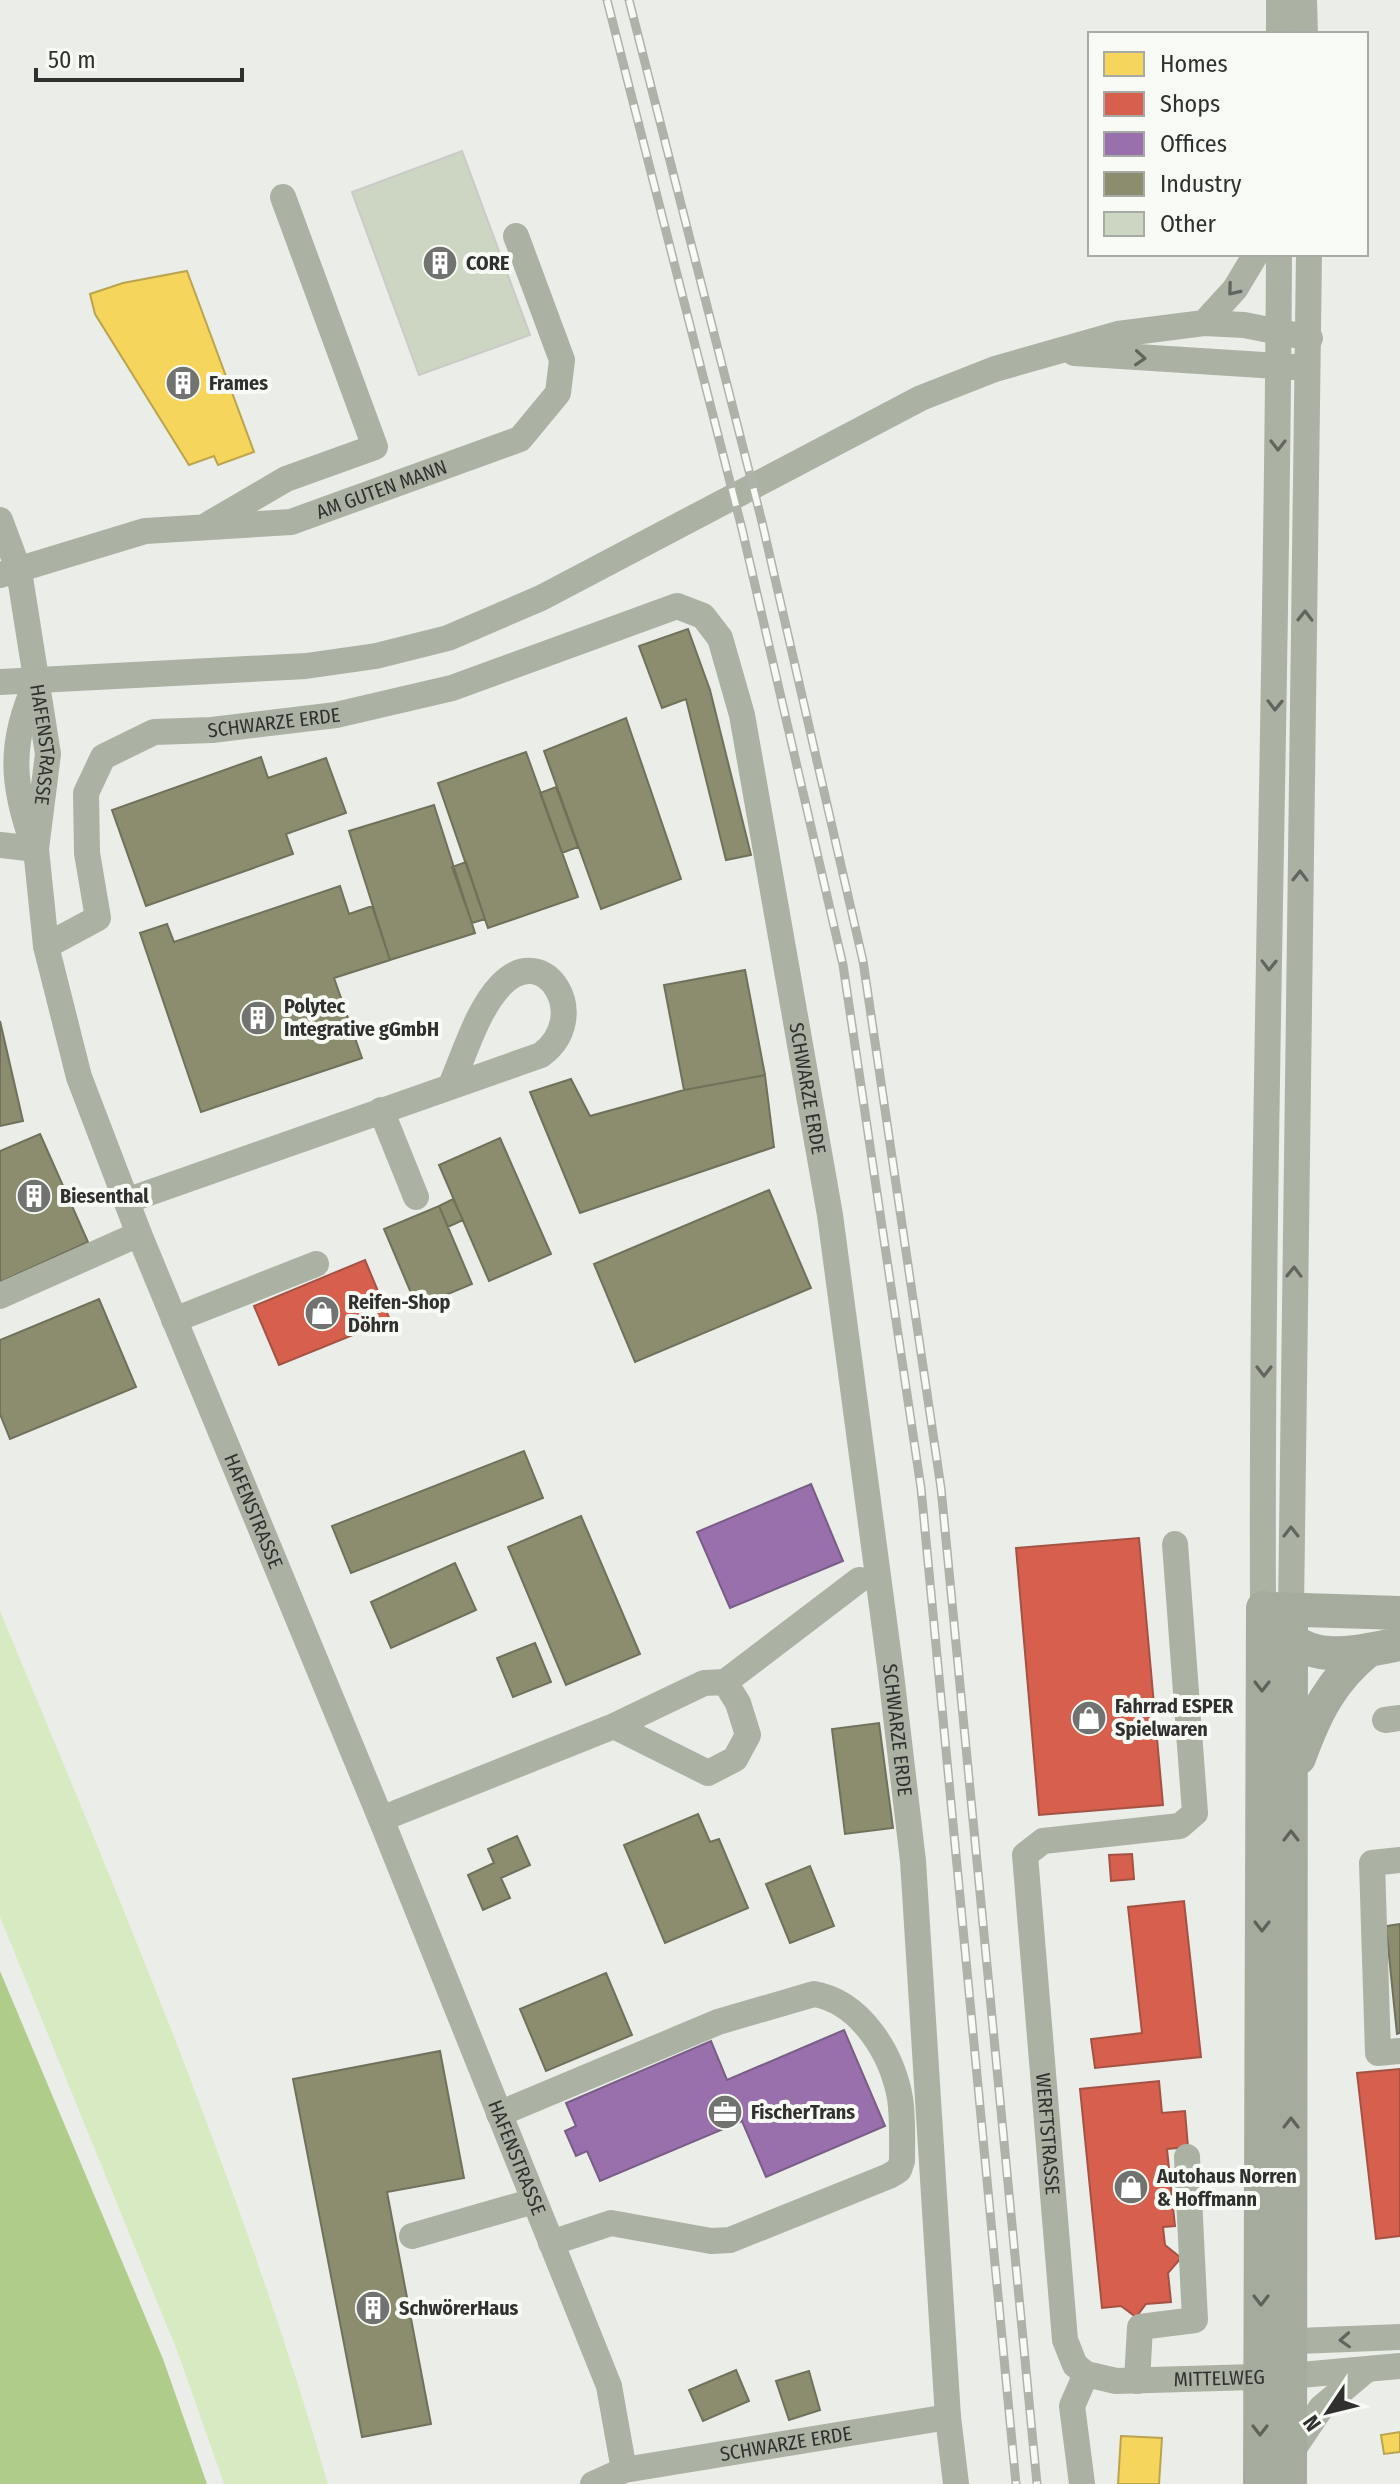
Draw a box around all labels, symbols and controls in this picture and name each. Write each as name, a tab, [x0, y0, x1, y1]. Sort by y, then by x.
scale bar	[36, 32, 242, 82]
legend	[1088, 32, 1368, 256]
text: 50 m	[48, 46, 96, 74]
text: Homes	[1160, 50, 1228, 78]
text: Shops	[1160, 90, 1220, 118]
text: Offices	[1160, 130, 1227, 158]
text: Industry	[1160, 170, 1242, 198]
text: Other	[1160, 210, 1216, 238]
building icon: CORE	[421, 244, 459, 282]
place label: CORE	[466, 251, 509, 275]
one-way arrow	[1228, 281, 1243, 296]
one-way arrow	[1134, 349, 1147, 366]
building icon: Frames	[164, 364, 202, 402]
place label: Frames	[209, 371, 268, 395]
one-way arrow	[1269, 439, 1287, 452]
street label: AM GUTEN MANN	[313, 455, 450, 524]
one-way arrow	[1296, 609, 1314, 622]
street label: HAFENSTRASSE	[25, 682, 60, 806]
one-way arrow	[1266, 699, 1283, 712]
street label: SCHWARZE ERDE	[206, 703, 342, 742]
one-way arrow	[1291, 869, 1309, 882]
one-way arrow	[1260, 959, 1278, 972]
place label: Polytec Integrative gGmbH	[284, 994, 439, 1041]
building icon: Polytec Integrative gGmbH	[239, 999, 277, 1037]
street label: SCHWARZE ERDE	[784, 1021, 831, 1156]
building icon: Biesenthal	[15, 1177, 53, 1215]
place label: Biesenthal	[60, 1184, 149, 1208]
one-way arrow	[1285, 1265, 1302, 1278]
place label: Reifen-Shop Döhrn	[348, 1290, 451, 1337]
shop icon: Reifen-Shop Döhrn	[303, 1294, 341, 1332]
one-way arrow	[1255, 1365, 1273, 1378]
street label: HAFENSTRASSE	[219, 1450, 288, 1572]
one-way arrow	[1282, 1525, 1300, 1538]
street label: SCHWARZE ERDE	[878, 1662, 917, 1798]
one-way arrow	[1253, 1680, 1271, 1693]
place label: Fahrrad ESPER Spielwaren	[1115, 1694, 1234, 1741]
shop icon: Fahrrad ESPER Spielwaren	[1070, 1699, 1108, 1737]
one-way arrow	[1282, 1829, 1300, 1842]
one-way arrow	[1253, 1920, 1271, 1933]
street label: WERFTSTRASSE	[1031, 2072, 1065, 2196]
office icon: FischerTrans	[706, 2093, 744, 2131]
street label: HAFENSTRASSE	[483, 2096, 551, 2219]
place label: FischerTrans	[751, 2100, 855, 2124]
one-way arrow	[1282, 2116, 1300, 2129]
place label: Autohaus Norren & Hoffmann	[1156, 2164, 1297, 2211]
shop icon: Autohaus Norren & Hoffmann	[1112, 2168, 1150, 2206]
building icon: SchwörerHaus	[354, 2289, 392, 2327]
one-way arrow	[1252, 2294, 1270, 2307]
place label: SchwörerHaus	[399, 2296, 519, 2320]
one-way arrow	[1338, 2331, 1351, 2348]
street label: MITTELWEG	[1173, 2365, 1265, 2391]
north arrow	[1288, 2372, 1368, 2452]
text: N	[1297, 2410, 1327, 2436]
street label: SCHWARZE ERDE	[718, 2421, 854, 2466]
one-way arrow	[1251, 2424, 1269, 2437]

